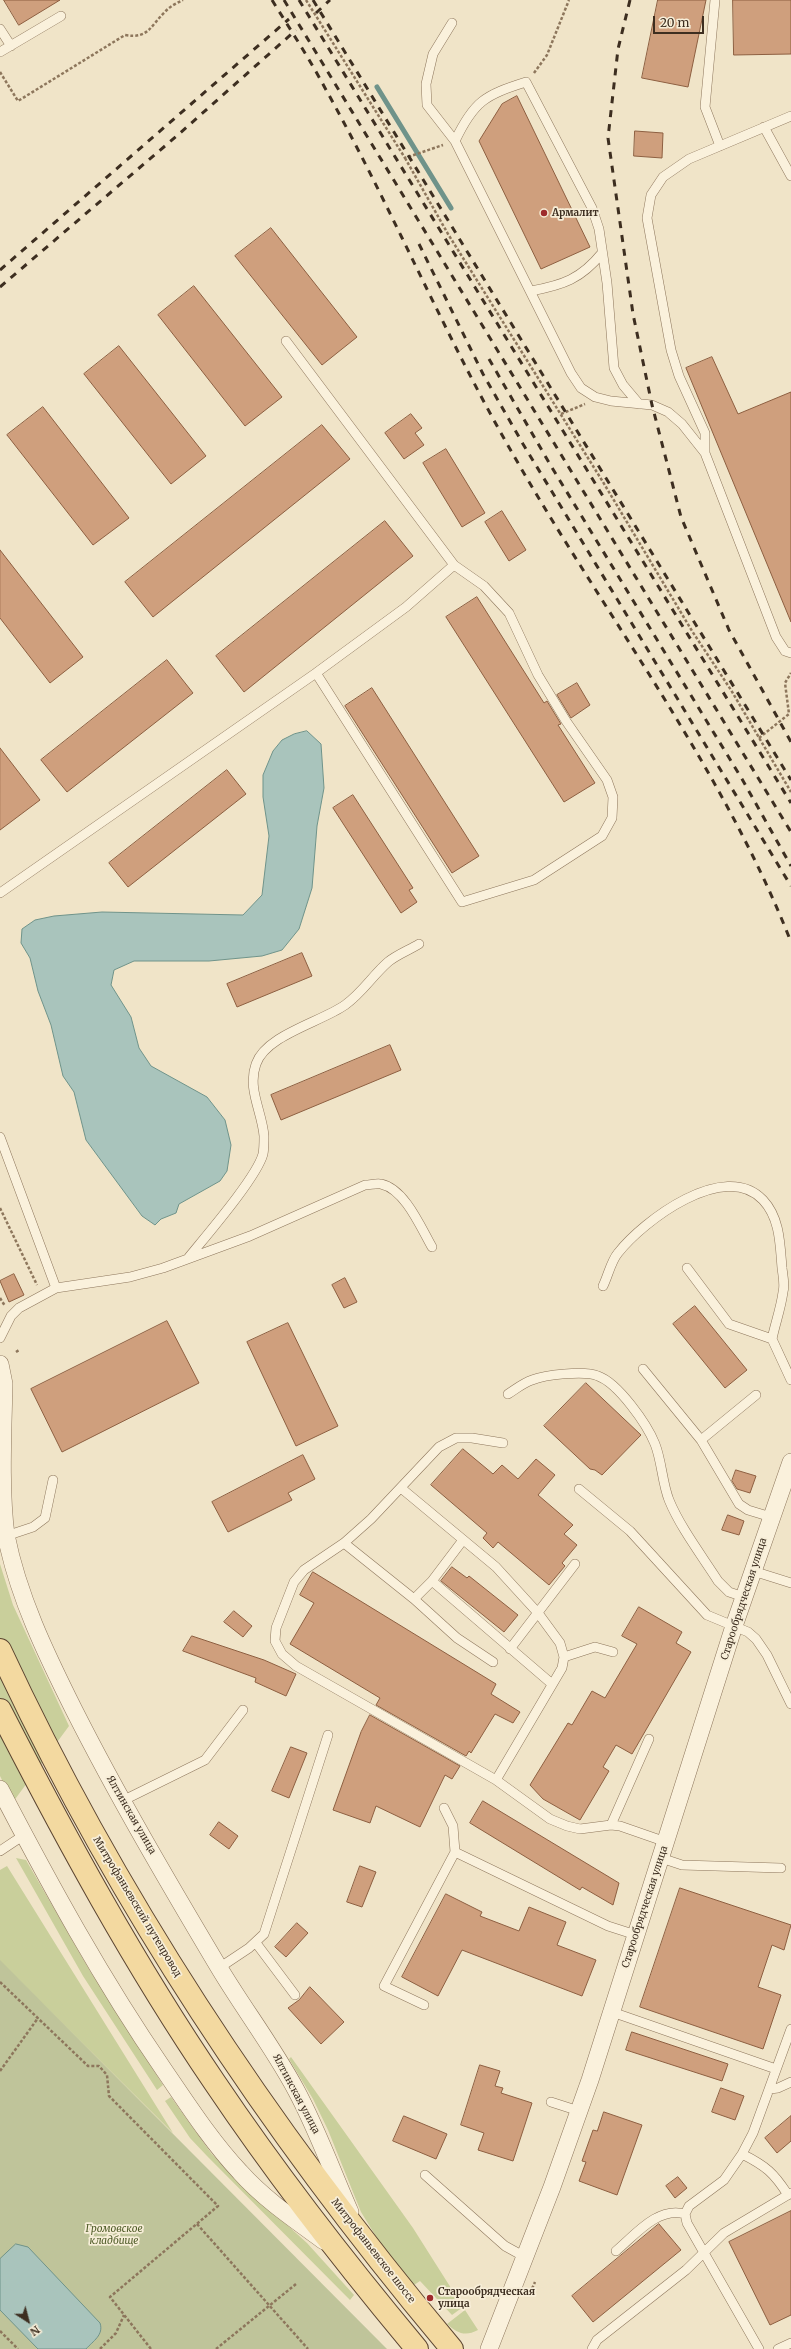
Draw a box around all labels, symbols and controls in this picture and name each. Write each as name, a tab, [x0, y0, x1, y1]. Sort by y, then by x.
scale bar	[655, 8, 706, 34]
text: 20 m	[660, 15, 689, 30]
place label: Армалит	[552, 207, 599, 219]
marker: Армалит	[539, 208, 549, 218]
street label: Старообрядческая улица	[719, 1536, 769, 1662]
street label: Ялтинская улица	[104, 1774, 158, 1856]
street label: Митрофаньевский путепровод	[90, 1835, 184, 1979]
street label: Старообрядческая улица	[620, 1844, 670, 1970]
street label: Ялтинская улица	[270, 2052, 322, 2136]
street label: Митрофаньевское шоссе	[329, 2197, 417, 2305]
park label: Громовское кладбище	[85, 2223, 143, 2246]
place label: Старообрядческая улица	[438, 2286, 535, 2310]
marker: Старообрядческая улица	[425, 2293, 435, 2303]
north arrow	[8, 2301, 48, 2341]
text: N	[27, 2322, 43, 2339]

